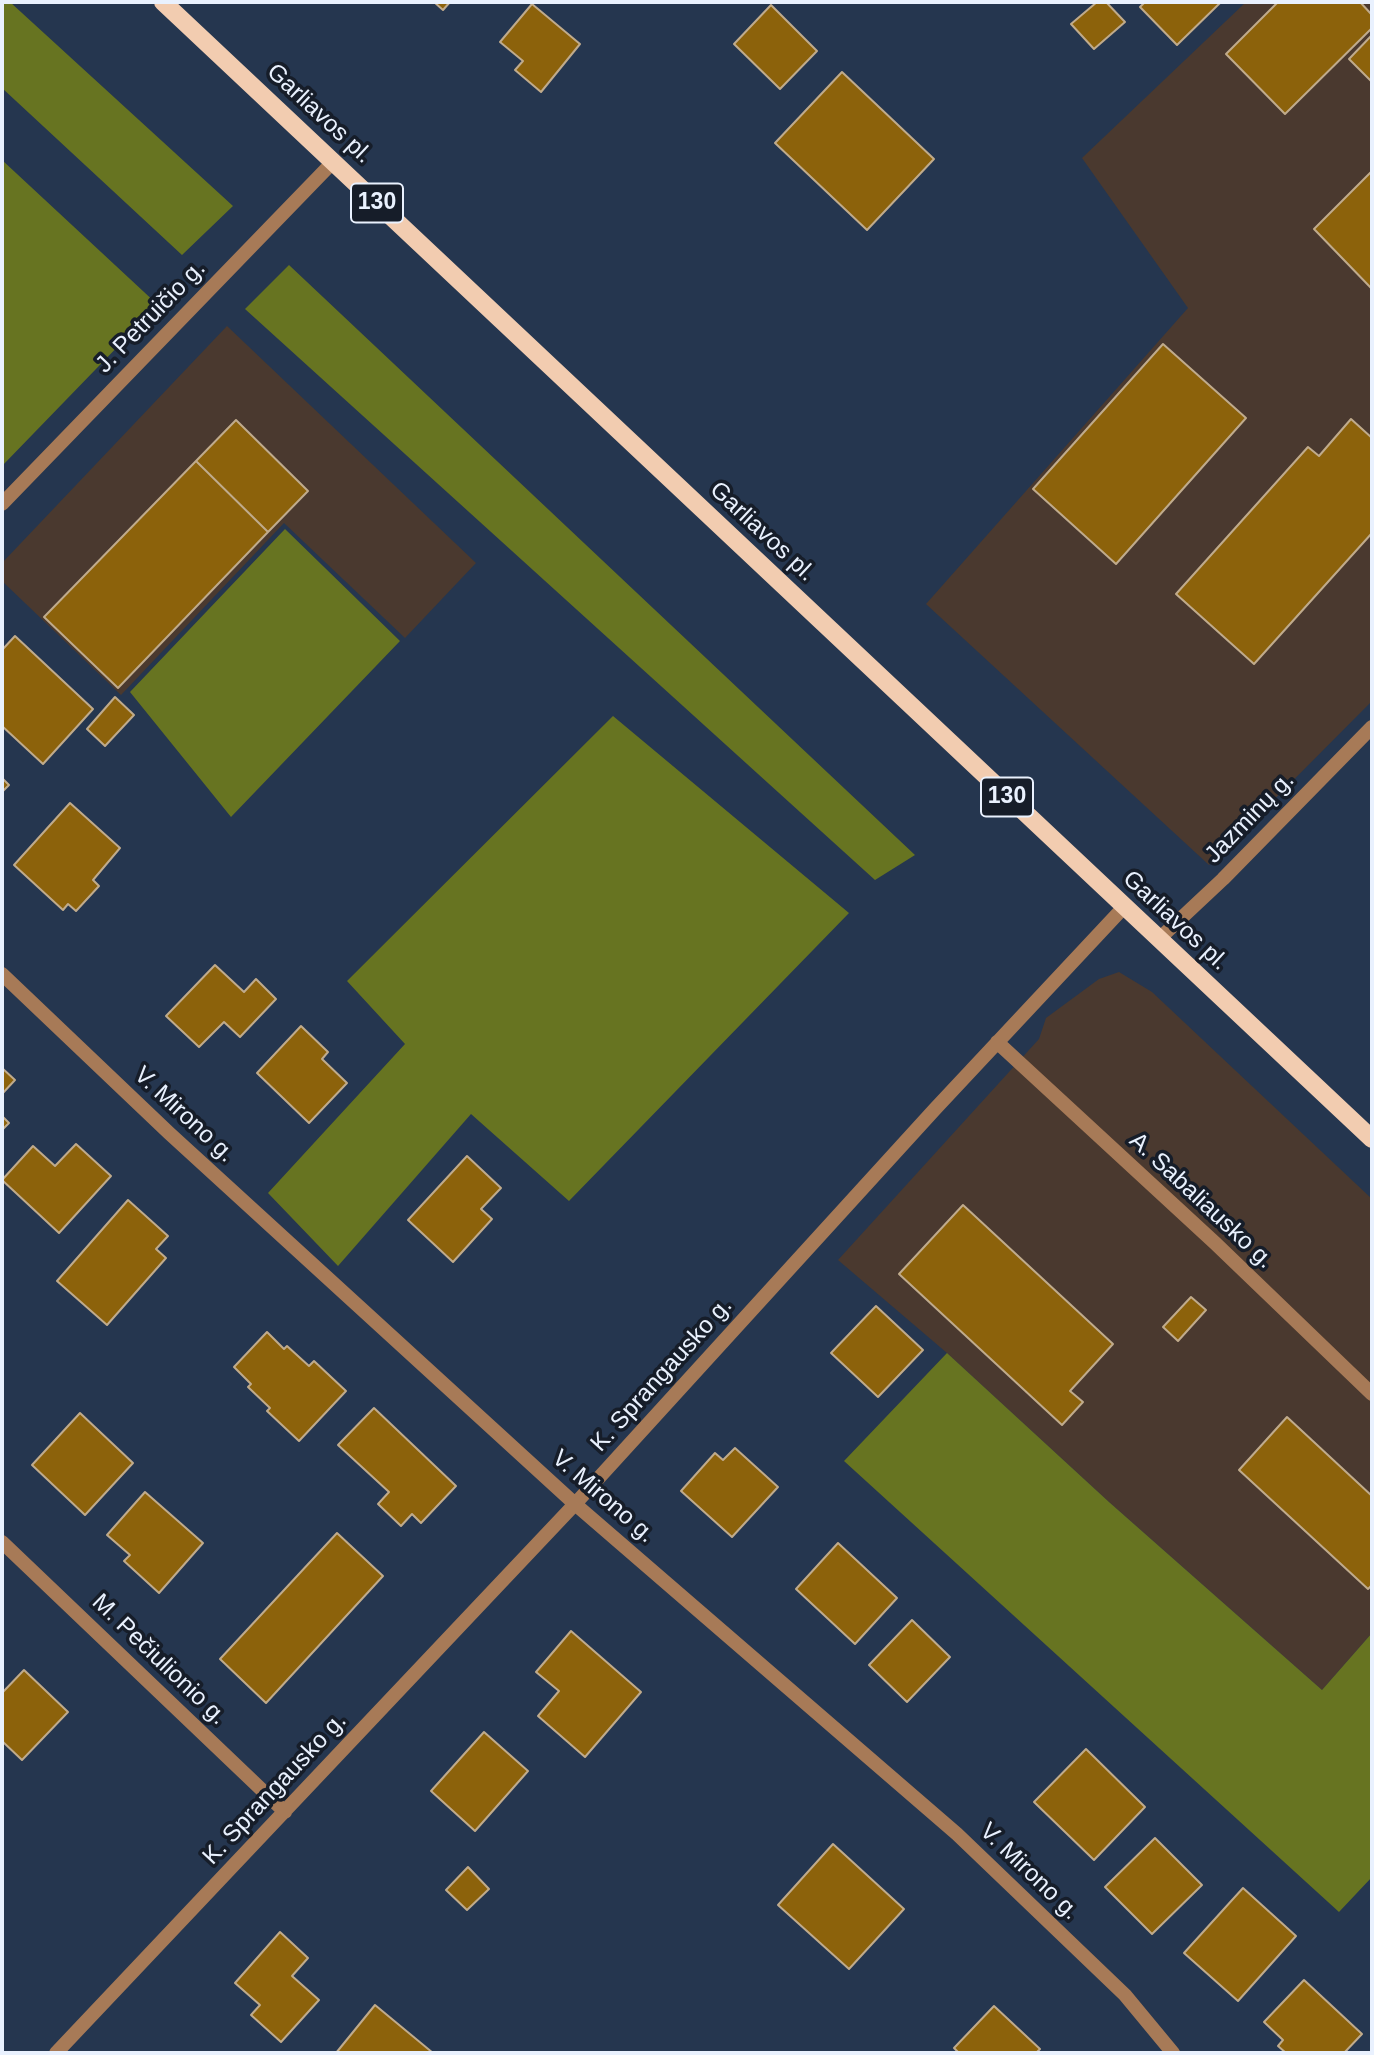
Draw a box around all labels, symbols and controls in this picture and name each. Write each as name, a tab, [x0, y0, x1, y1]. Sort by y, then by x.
street label: Garliavos pl.	[260, 58, 378, 170]
road number: 130	[351, 184, 403, 222]
street label: J. Petruičio g.	[90, 255, 212, 379]
street label: Garliavos pl.	[703, 476, 821, 588]
street label: Jazminų g.	[1199, 766, 1301, 870]
road number: 130	[981, 778, 1033, 817]
street label: Garliavos pl.	[1116, 865, 1234, 977]
street label: V. Mirono g.	[128, 1061, 240, 1169]
street label: A. Sabaliausko g.	[1123, 1127, 1279, 1275]
street label: K. Sprangausko g.	[585, 1292, 739, 1458]
street label: V. Mirono g.	[546, 1444, 660, 1550]
street label: M. Pečiulionio g.	[86, 1588, 232, 1732]
street label: K. Sprangausko g.	[197, 1707, 353, 1871]
street label: V. Mirono g.	[973, 1817, 1085, 1927]

